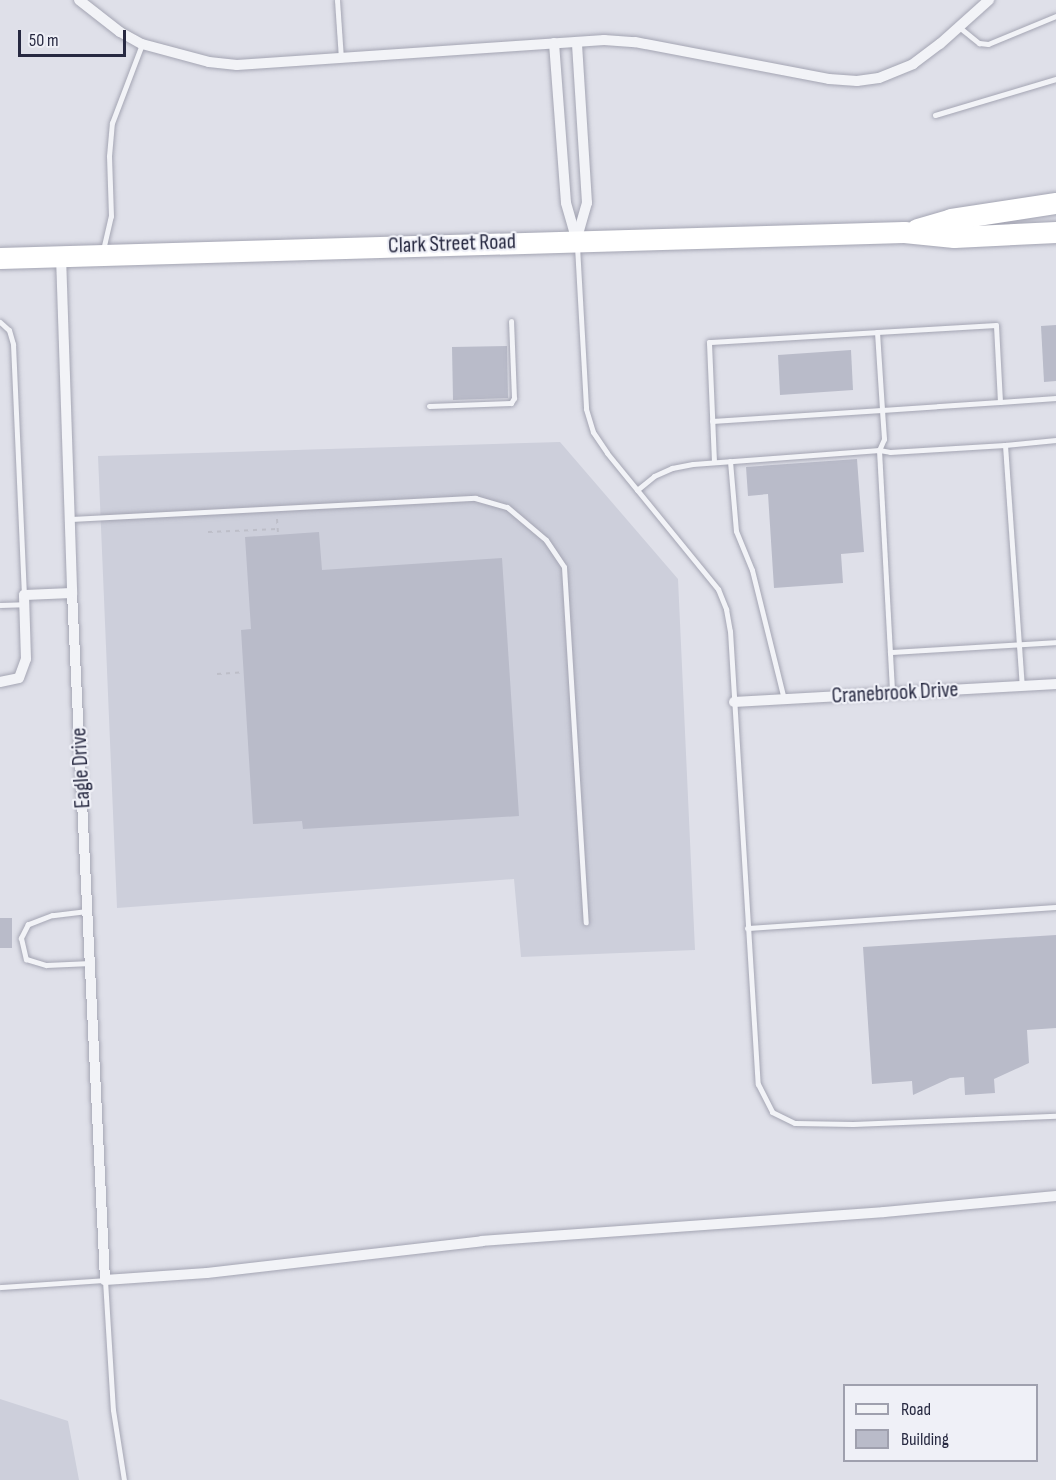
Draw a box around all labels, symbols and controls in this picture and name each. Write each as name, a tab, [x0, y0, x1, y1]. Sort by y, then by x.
scale bar	[21, 18, 129, 56]
text: 50 m	[29, 30, 59, 51]
street label: Clark Street Road	[388, 229, 516, 259]
street label: Cranebrook Drive	[831, 676, 959, 710]
street label: Eagle Drive	[66, 727, 96, 809]
legend	[843, 1384, 1038, 1462]
text: Road	[901, 1399, 931, 1420]
text: Building	[901, 1429, 949, 1450]

